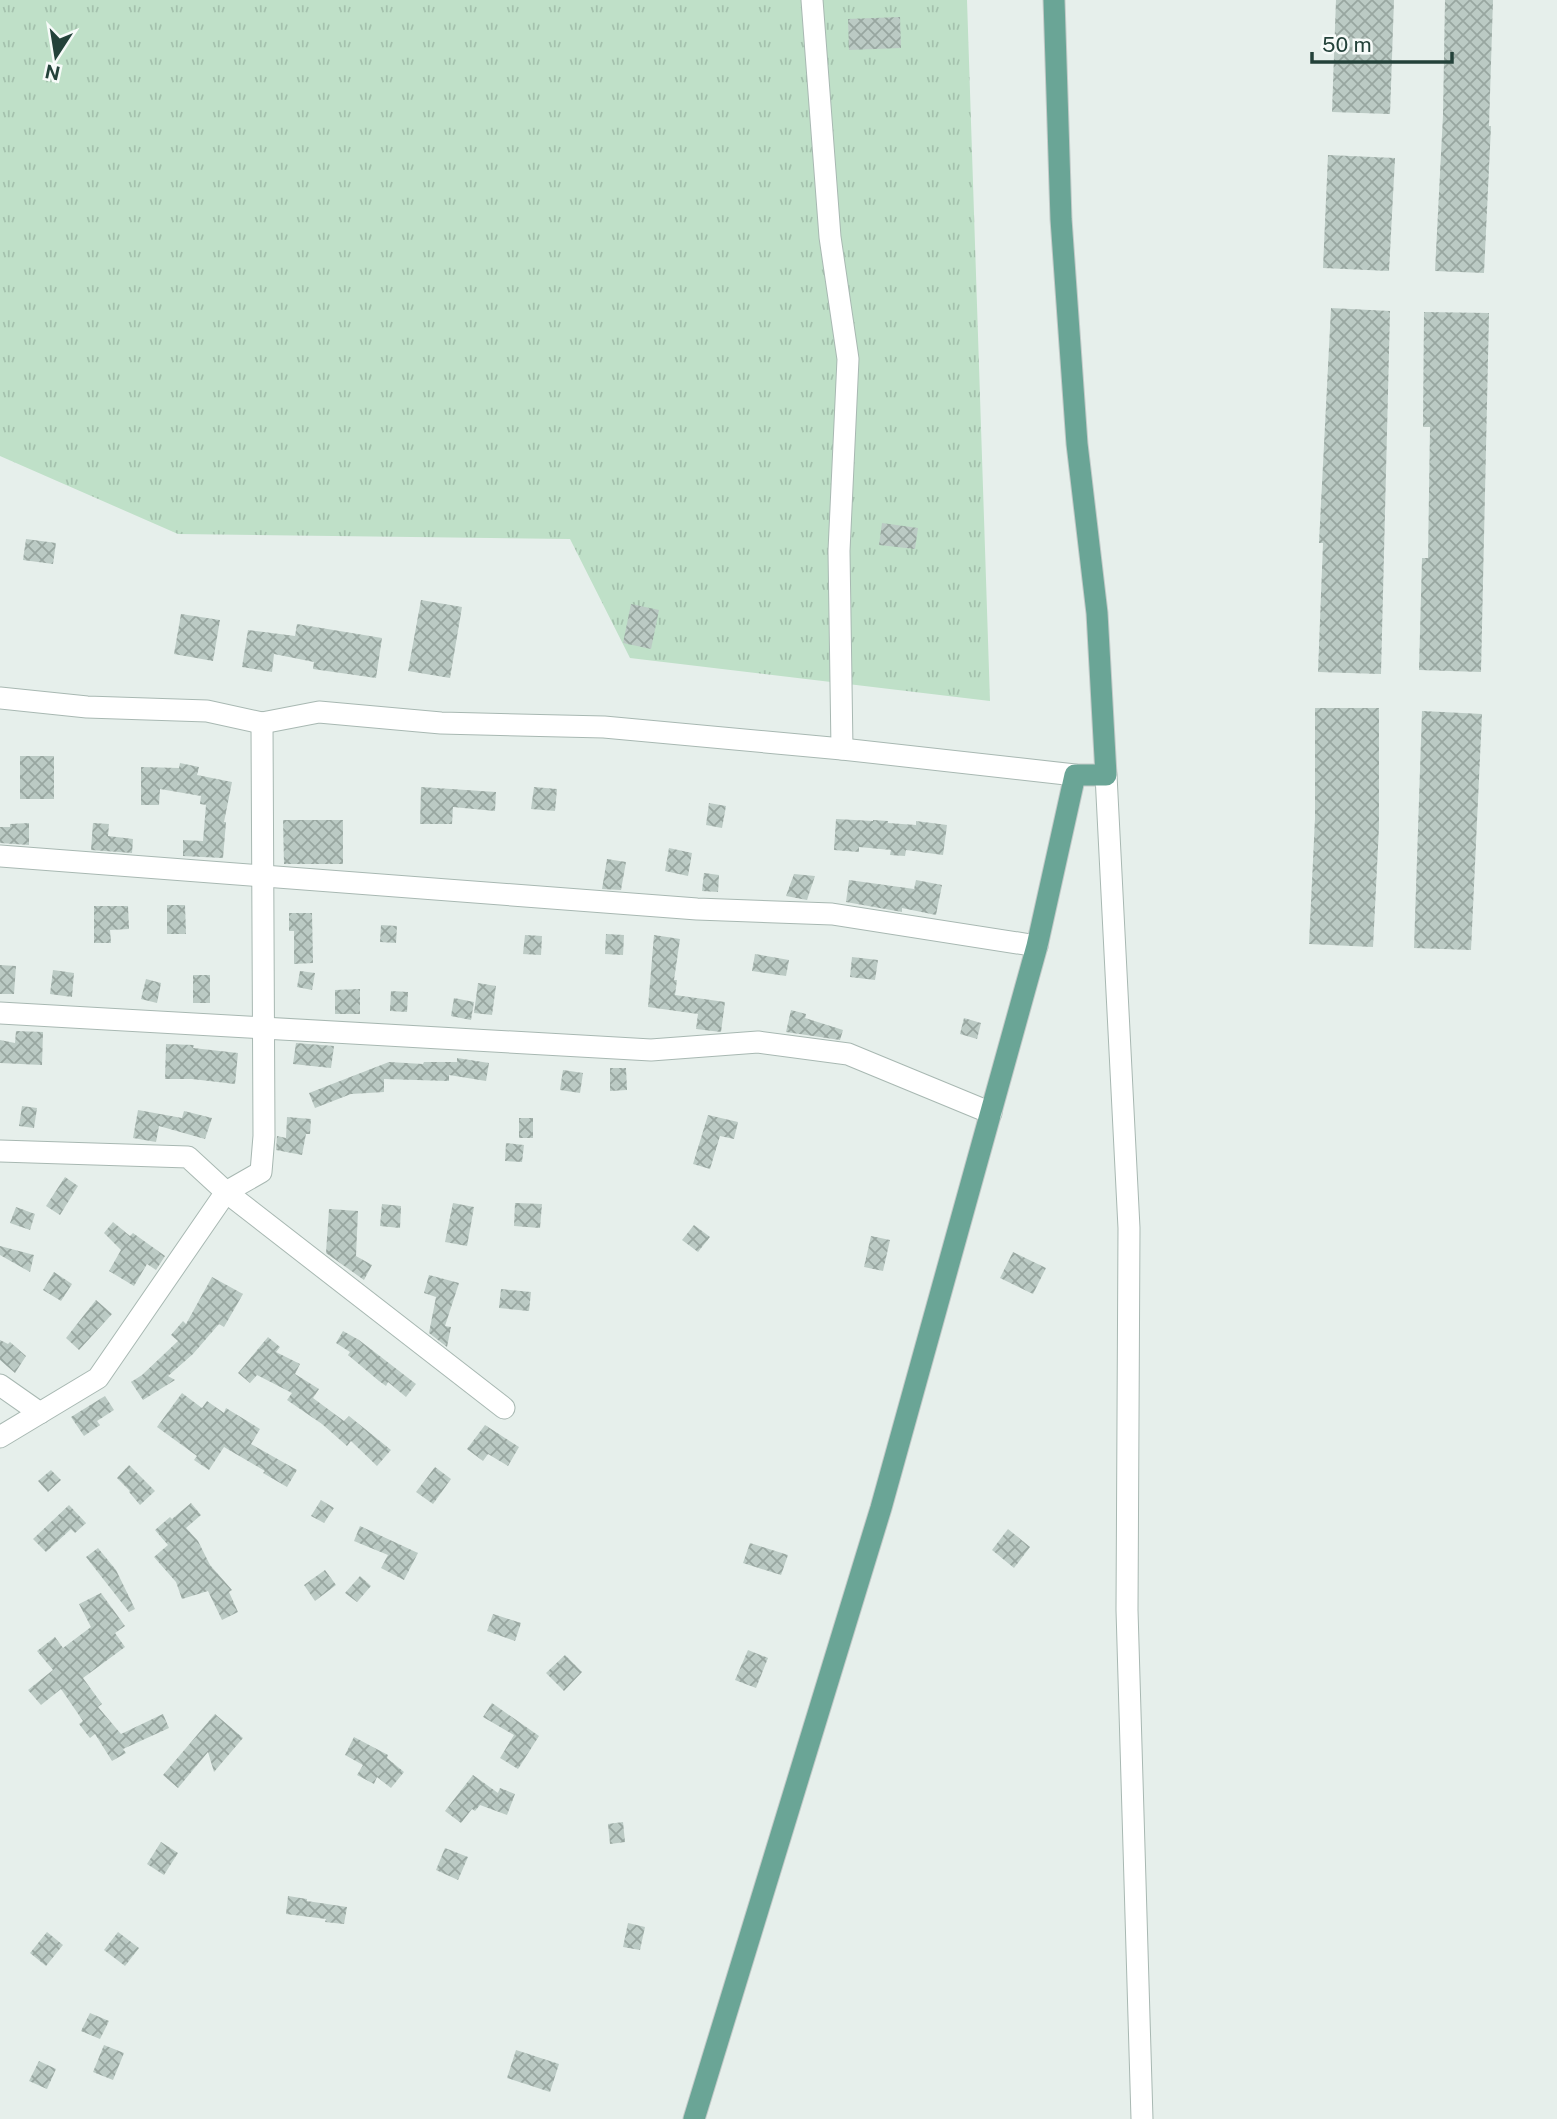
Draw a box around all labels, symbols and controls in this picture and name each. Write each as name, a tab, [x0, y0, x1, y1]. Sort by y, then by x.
north arrow	[21, 21, 91, 91]
scale bar	[1312, 21, 1452, 65]
text: 50 m	[1322, 32, 1372, 57]
text: N	[43, 60, 62, 85]

